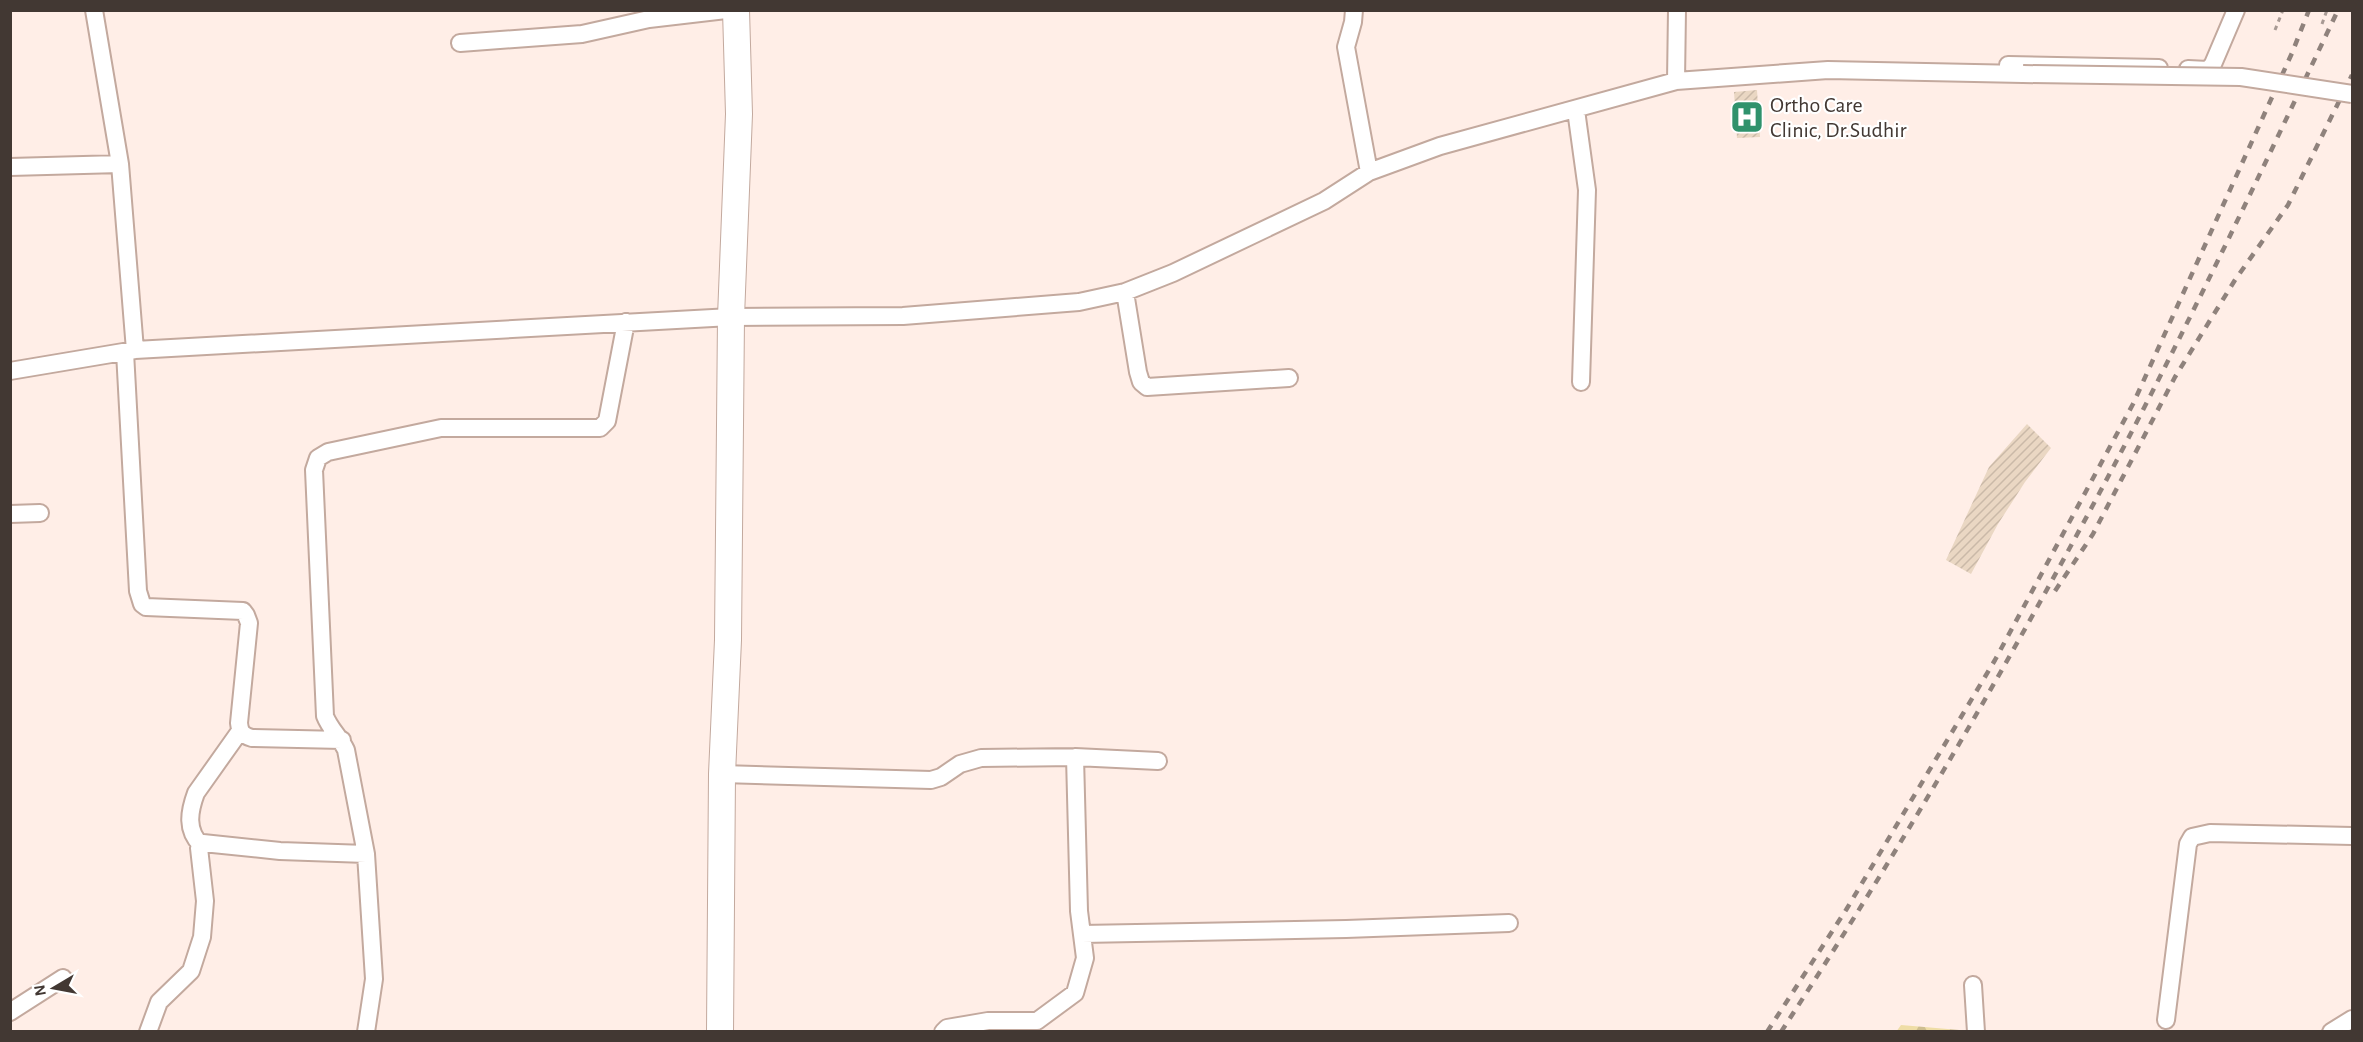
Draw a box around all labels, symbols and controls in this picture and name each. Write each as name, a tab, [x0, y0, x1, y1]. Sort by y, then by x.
place label: Ortho Care Clinic, Dr.Sudhir	[1770, 94, 1907, 141]
hospital icon: Ortho Care Clinic, Dr.Sudhir	[1729, 99, 1765, 135]
north arrow	[24, 958, 84, 1018]
text: N	[31, 984, 49, 997]

